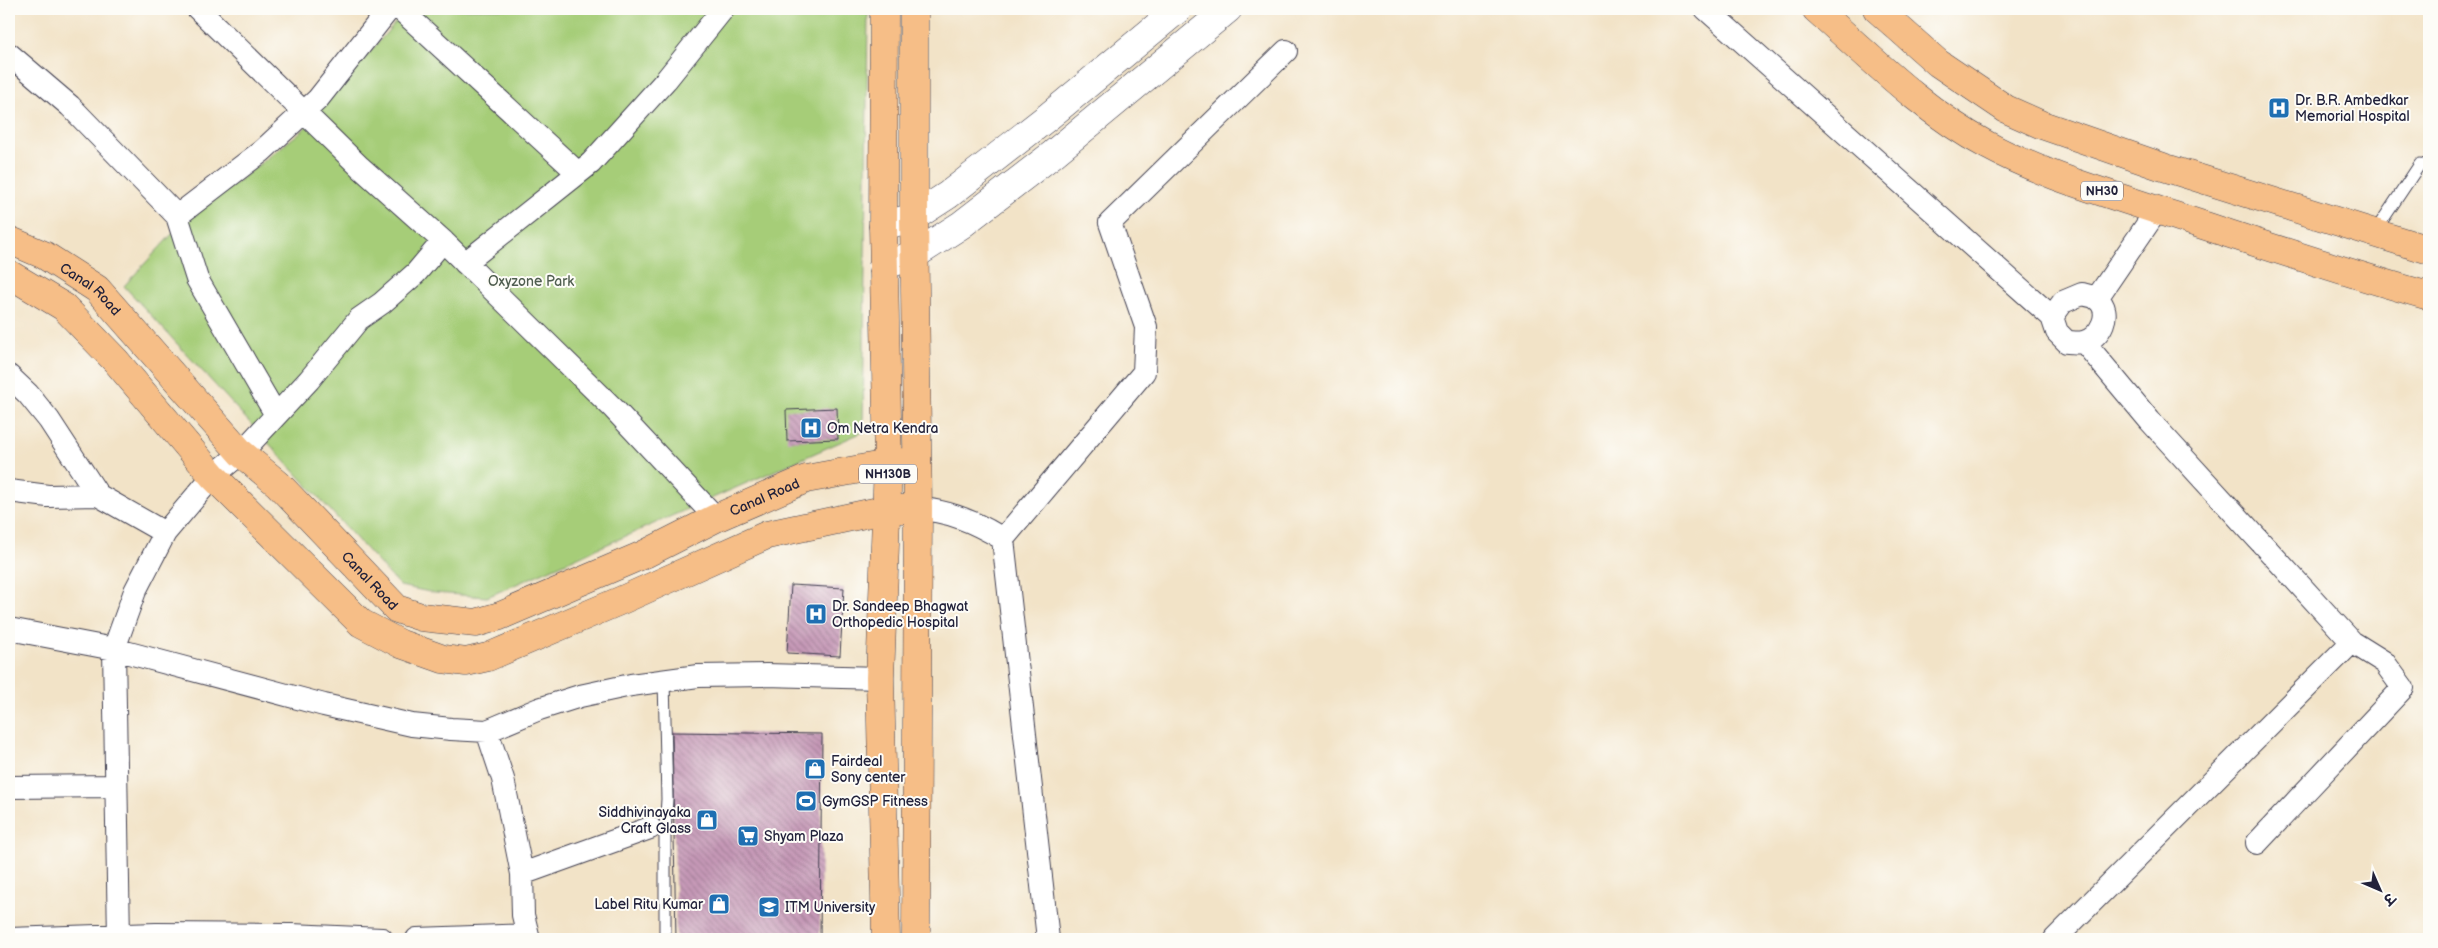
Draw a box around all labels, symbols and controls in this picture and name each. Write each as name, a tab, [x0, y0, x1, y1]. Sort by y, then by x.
place label: Dr. B.R. Ambedkar Memorial Hospital	[2295, 92, 2410, 125]
hospital icon: Dr. B.R. Ambedkar Memorial Hospital	[2267, 96, 2291, 120]
road number: NH30	[2081, 182, 2123, 200]
street label: Canal Road	[57, 259, 124, 319]
park label: Oxyzone Park	[488, 273, 574, 290]
hospital icon: Om Netra Kendra	[799, 416, 823, 440]
place label: Om Netra Kendra	[827, 420, 939, 437]
road number: NH130B	[859, 464, 917, 484]
street label: Canal Road	[727, 475, 802, 520]
street label: Canal Road	[338, 548, 401, 614]
place label: Dr. Sandeep Bhagwat Orthopedic Hospital	[832, 598, 969, 631]
hospital icon: Dr. Sandeep Bhagwat Orthopedic Hospital	[804, 602, 828, 626]
place label: Fairdeal Sony center	[831, 753, 906, 786]
shop icon: Fairdeal Sony center	[803, 757, 827, 781]
sports icon: GymGSP Fitness	[794, 789, 818, 813]
place label: GymGSP Fitness	[822, 793, 928, 810]
place label: Siddhivinayaka Craft Glass	[598, 804, 691, 837]
shop icon: Siddhivinayaka Craft Glass	[695, 808, 719, 832]
supermarket icon: Shyam Plaza	[736, 824, 760, 848]
place label: Shyam Plaza	[764, 828, 844, 845]
north arrow	[2356, 866, 2406, 916]
text: उ	[2378, 888, 2400, 909]
shop icon: Label Ritu Kumar	[707, 892, 731, 916]
school or university icon: ITM University	[757, 895, 781, 919]
place label: Label Ritu Kumar	[594, 896, 704, 913]
place label: ITM University	[785, 899, 876, 916]

